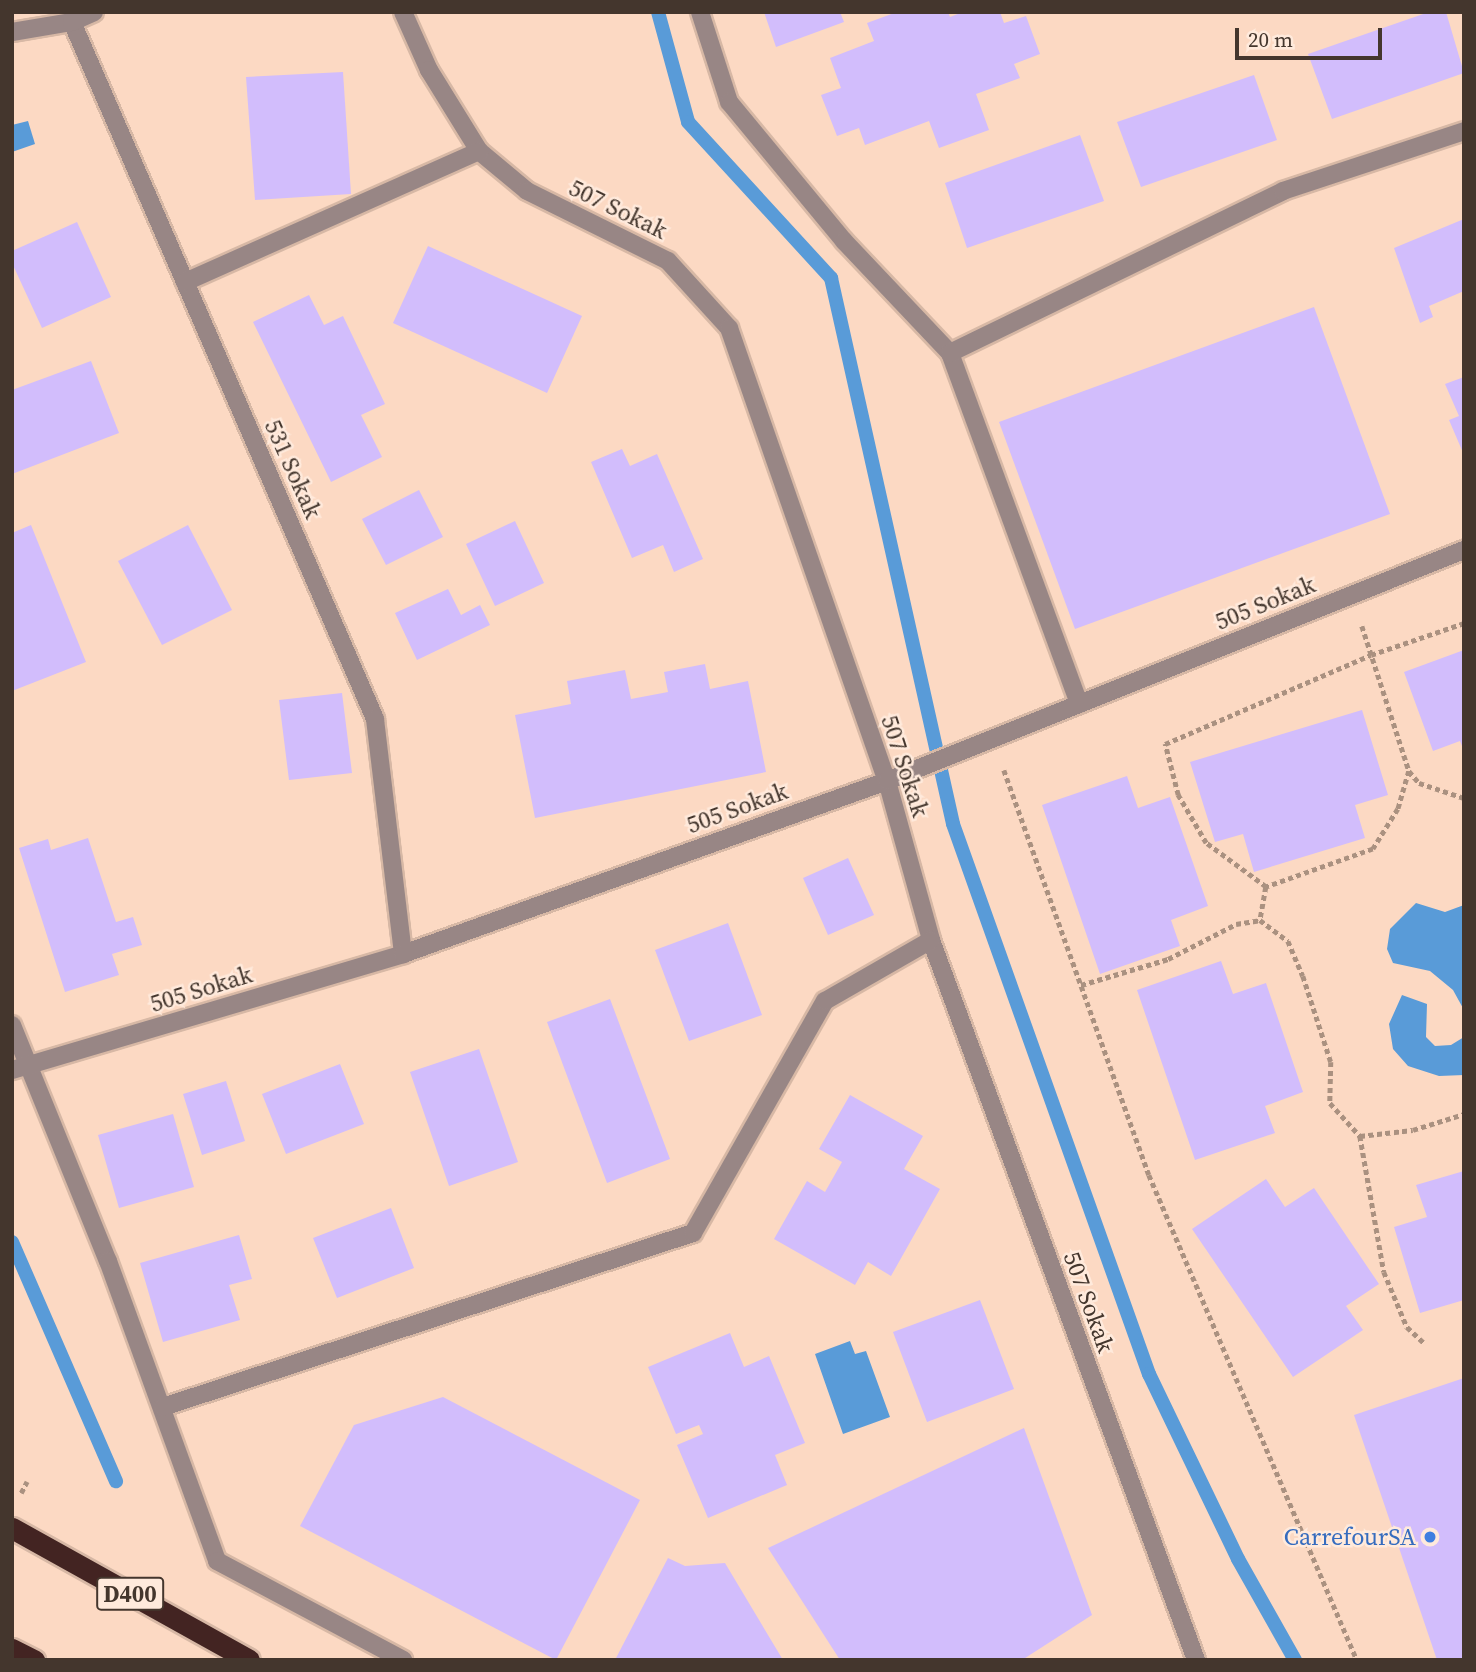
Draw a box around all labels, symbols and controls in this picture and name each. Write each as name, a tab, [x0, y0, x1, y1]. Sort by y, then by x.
scale bar	[1238, 14, 1385, 58]
text: 20 m	[1248, 25, 1293, 54]
street label: 507 Sokak	[564, 173, 672, 245]
street label: 531 Sokak	[258, 415, 328, 523]
street label: 505 Sokak	[1211, 570, 1319, 636]
street label: 507 Sokak	[875, 711, 935, 821]
street label: 505 Sokak	[683, 776, 791, 840]
street label: 505 Sokak	[146, 960, 256, 1018]
street label: 507 Sokak	[1057, 1248, 1121, 1356]
place label: CarrefourSA	[1284, 1523, 1416, 1551]
marker: CarrefourSA	[1422, 1529, 1438, 1545]
road number: D400	[95, 1574, 165, 1614]

